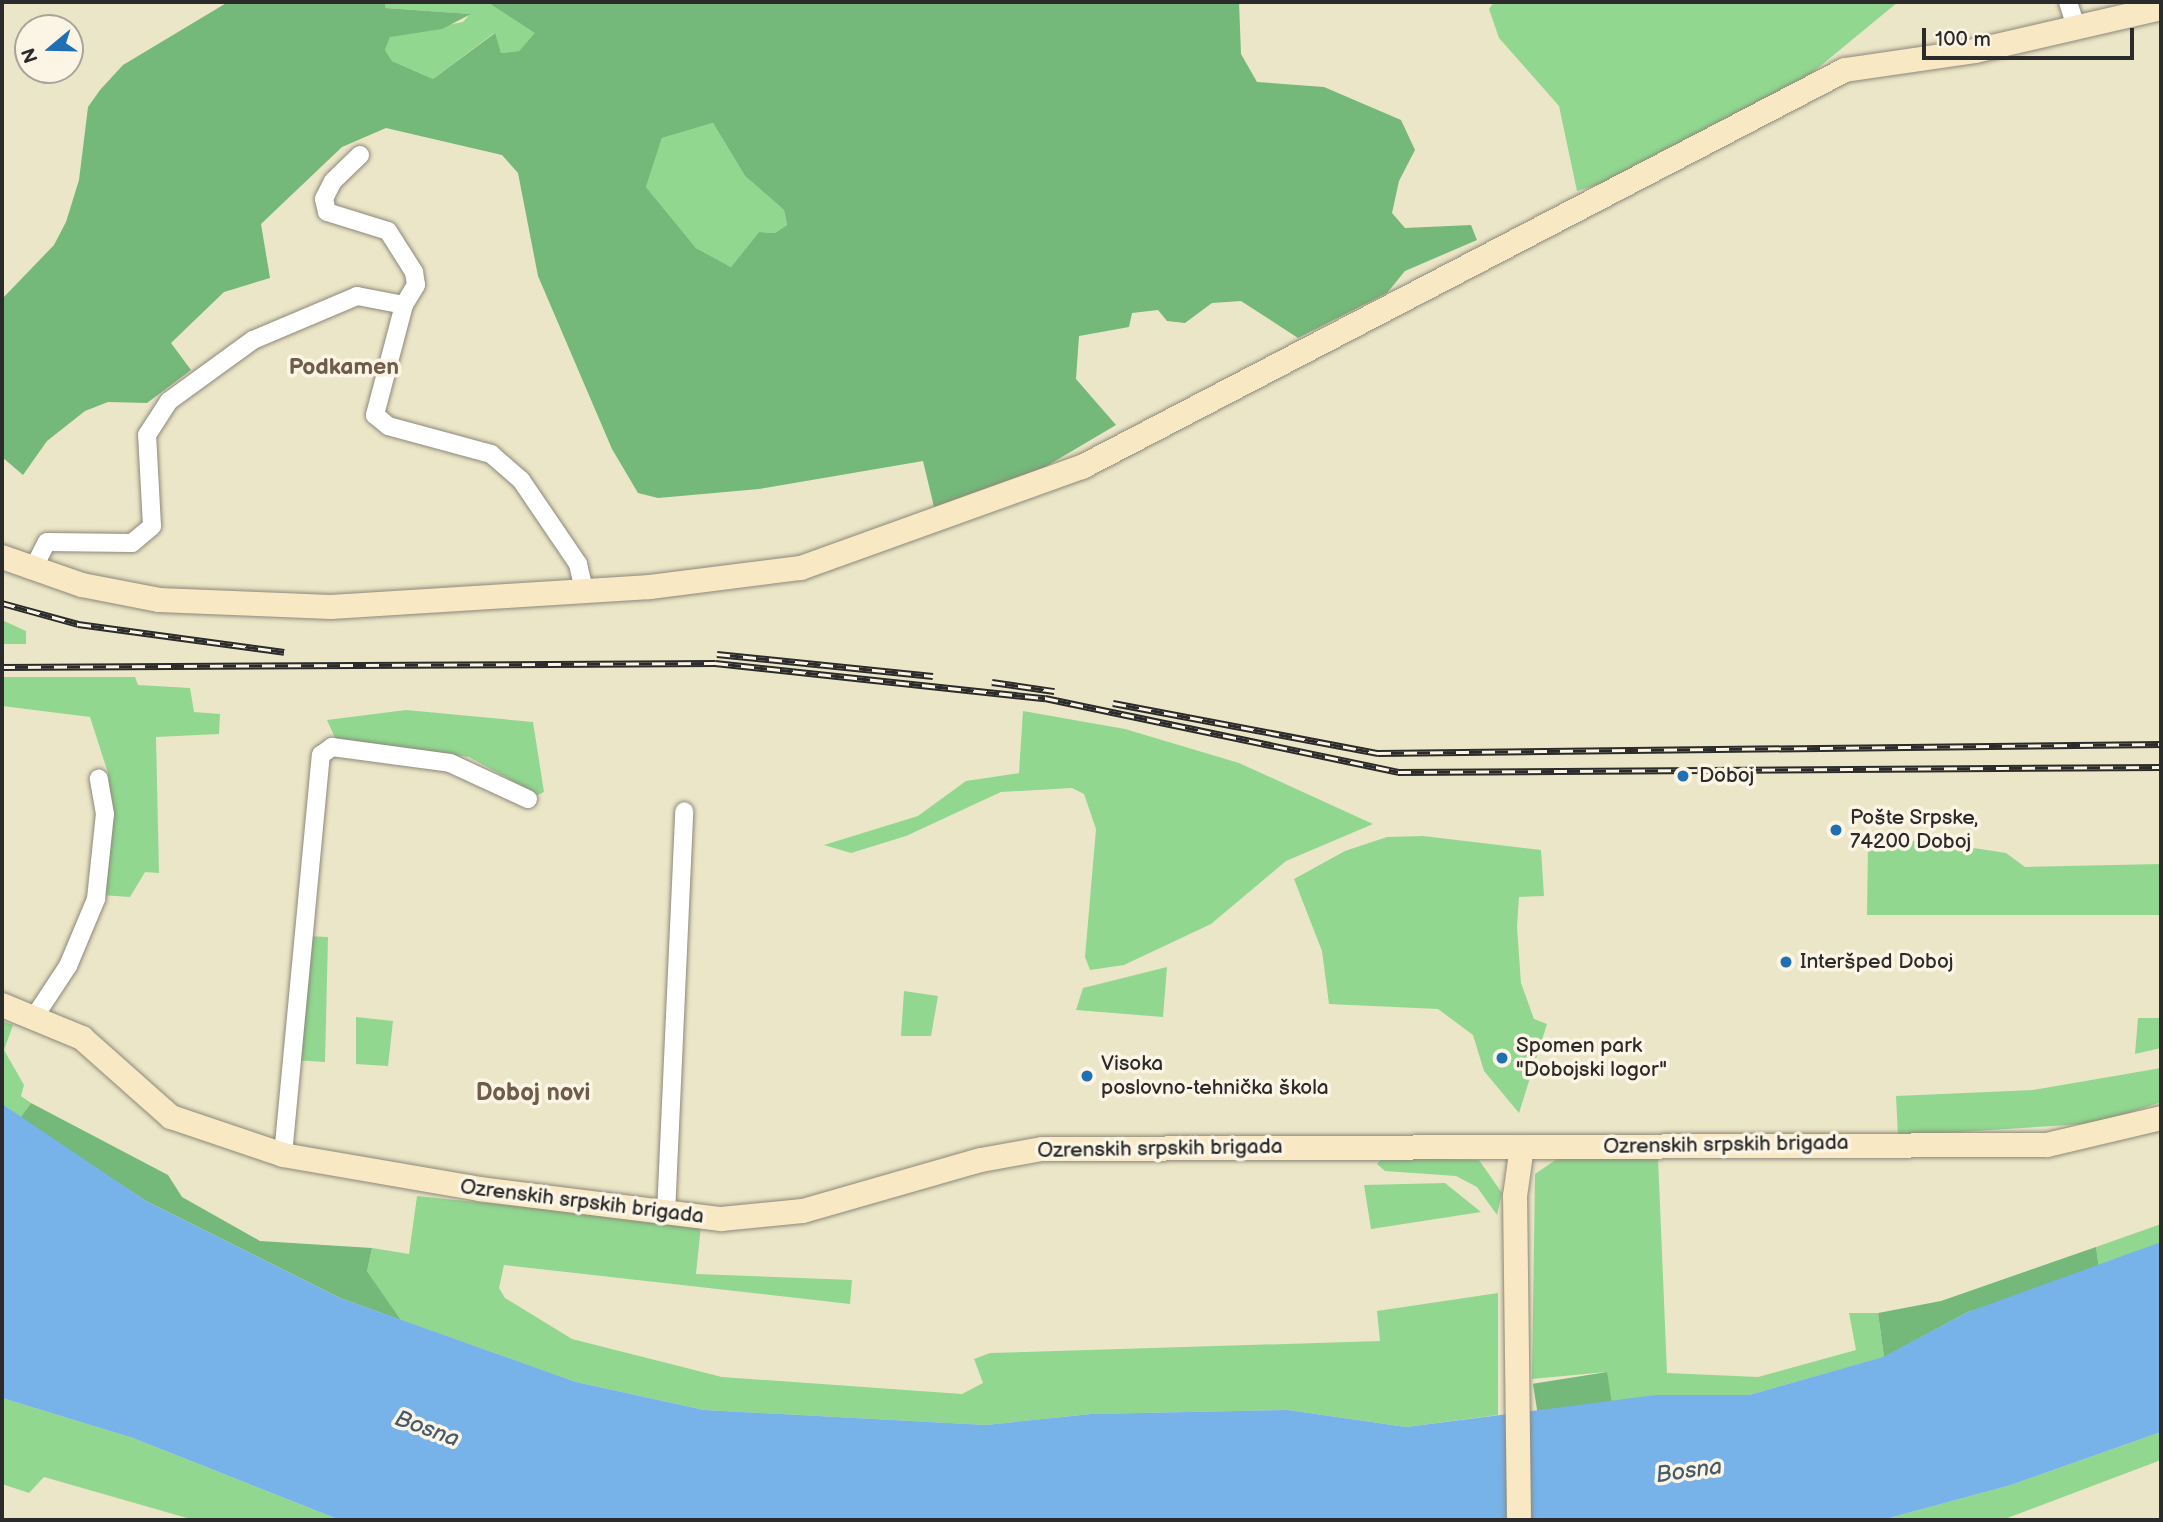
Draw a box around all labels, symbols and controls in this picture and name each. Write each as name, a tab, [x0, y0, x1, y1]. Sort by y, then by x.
north arrow	[14, 14, 84, 84]
scale bar	[1925, 14, 2137, 58]
text: 100 m	[1935, 27, 1991, 52]
text: N	[17, 45, 44, 66]
district label: Podkamen	[289, 353, 399, 381]
place label: Doboj	[1699, 763, 1754, 789]
marker: Doboj	[1673, 766, 1693, 786]
place label: Pošte Srpske, 74200 Doboj	[1850, 805, 1979, 855]
marker: Pošte Srpske, 74200 Doboj	[1828, 822, 1844, 838]
place label: Interšped Doboj	[1800, 949, 1953, 975]
marker: Interšped Doboj	[1778, 954, 1794, 970]
place label: Spomen park "Dobojski logor"	[1516, 1033, 1667, 1083]
marker: Spomen park "Dobojski logor"	[1494, 1050, 1510, 1066]
place label: Visoka poslovno-tehnička škola	[1101, 1051, 1329, 1101]
marker: Visoka poslovno-tehnička škola	[1079, 1068, 1095, 1084]
district label: Doboj novi	[476, 1079, 590, 1107]
street label: Ozrenskih srpskih brigada	[1603, 1130, 1849, 1160]
street label: Ozrenskih srpskih brigada	[1037, 1134, 1283, 1164]
street label: Ozrenskih srpskih brigada	[459, 1175, 705, 1229]
water label: Bosna	[391, 1405, 463, 1453]
water label: Bosna	[1654, 1453, 1724, 1489]

